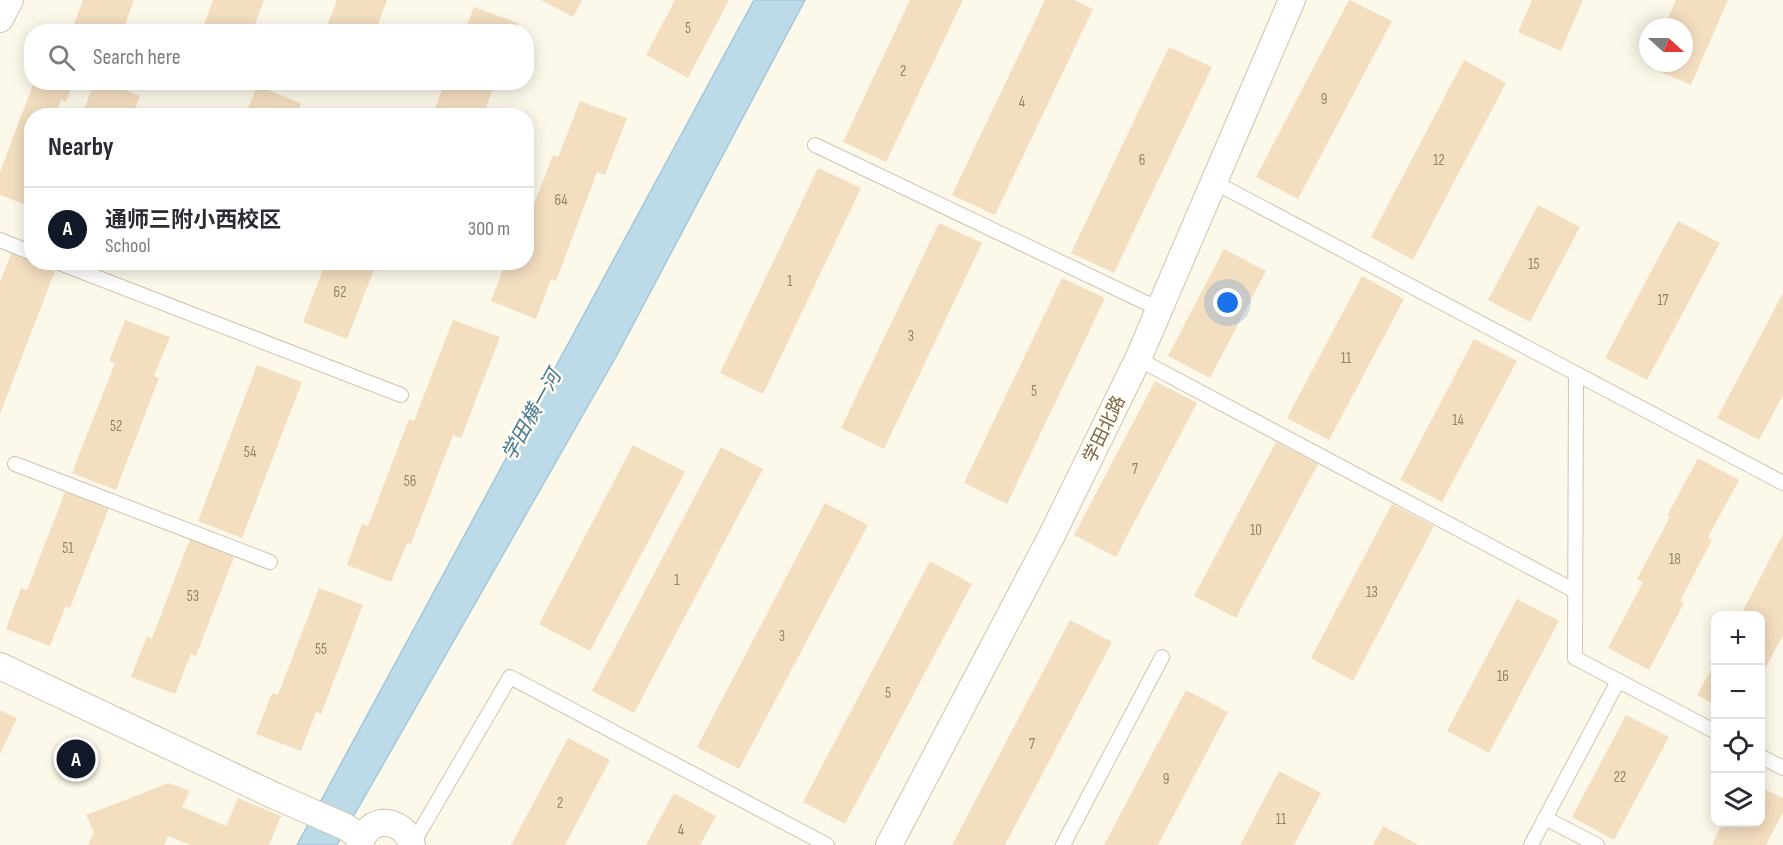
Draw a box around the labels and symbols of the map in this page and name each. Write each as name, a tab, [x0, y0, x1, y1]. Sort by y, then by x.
north arrow	[1639, 18, 1693, 72]
house number: 5	[685, 19, 691, 38]
house number: 2	[900, 62, 906, 81]
house number: 9	[1321, 90, 1327, 109]
house number: 4	[1019, 93, 1025, 112]
house number: 6	[1139, 151, 1145, 170]
house number: 12	[1433, 151, 1445, 170]
house number: 64	[554, 191, 568, 210]
house number: 15	[1528, 255, 1540, 274]
house number: 1	[787, 272, 793, 291]
house number: 62	[334, 283, 346, 302]
your location	[1213, 288, 1242, 317]
house number: 17	[1657, 291, 1669, 310]
house number: 3	[908, 327, 914, 346]
house number: 11	[1341, 349, 1352, 368]
water label: 学田横一河	[497, 362, 569, 465]
house number: 5	[1031, 382, 1037, 401]
street label: 学田北路	[1079, 392, 1130, 466]
house number: 14	[1452, 411, 1464, 430]
house number: 52	[110, 417, 122, 436]
house number: 54	[244, 443, 256, 462]
house number: 7	[1132, 460, 1138, 479]
house number: 56	[404, 472, 416, 491]
house number: 10	[1250, 521, 1262, 540]
house number: 51	[62, 539, 74, 558]
house number: 18	[1669, 550, 1681, 569]
house number: 1	[674, 571, 680, 590]
house number: 13	[1366, 583, 1378, 602]
house number: 53	[187, 587, 199, 606]
house number: 3	[779, 627, 785, 646]
house number: 55	[315, 640, 327, 659]
house number: 16	[1497, 667, 1509, 686]
house number: 5	[885, 684, 891, 703]
house number: 7	[1029, 735, 1035, 754]
pin: A	[56, 736, 96, 782]
house number: 22	[1614, 768, 1626, 787]
house number: 9	[1163, 770, 1169, 789]
house number: 2	[557, 794, 563, 813]
house number: 11	[1276, 810, 1287, 829]
house number: 4	[678, 821, 684, 840]

